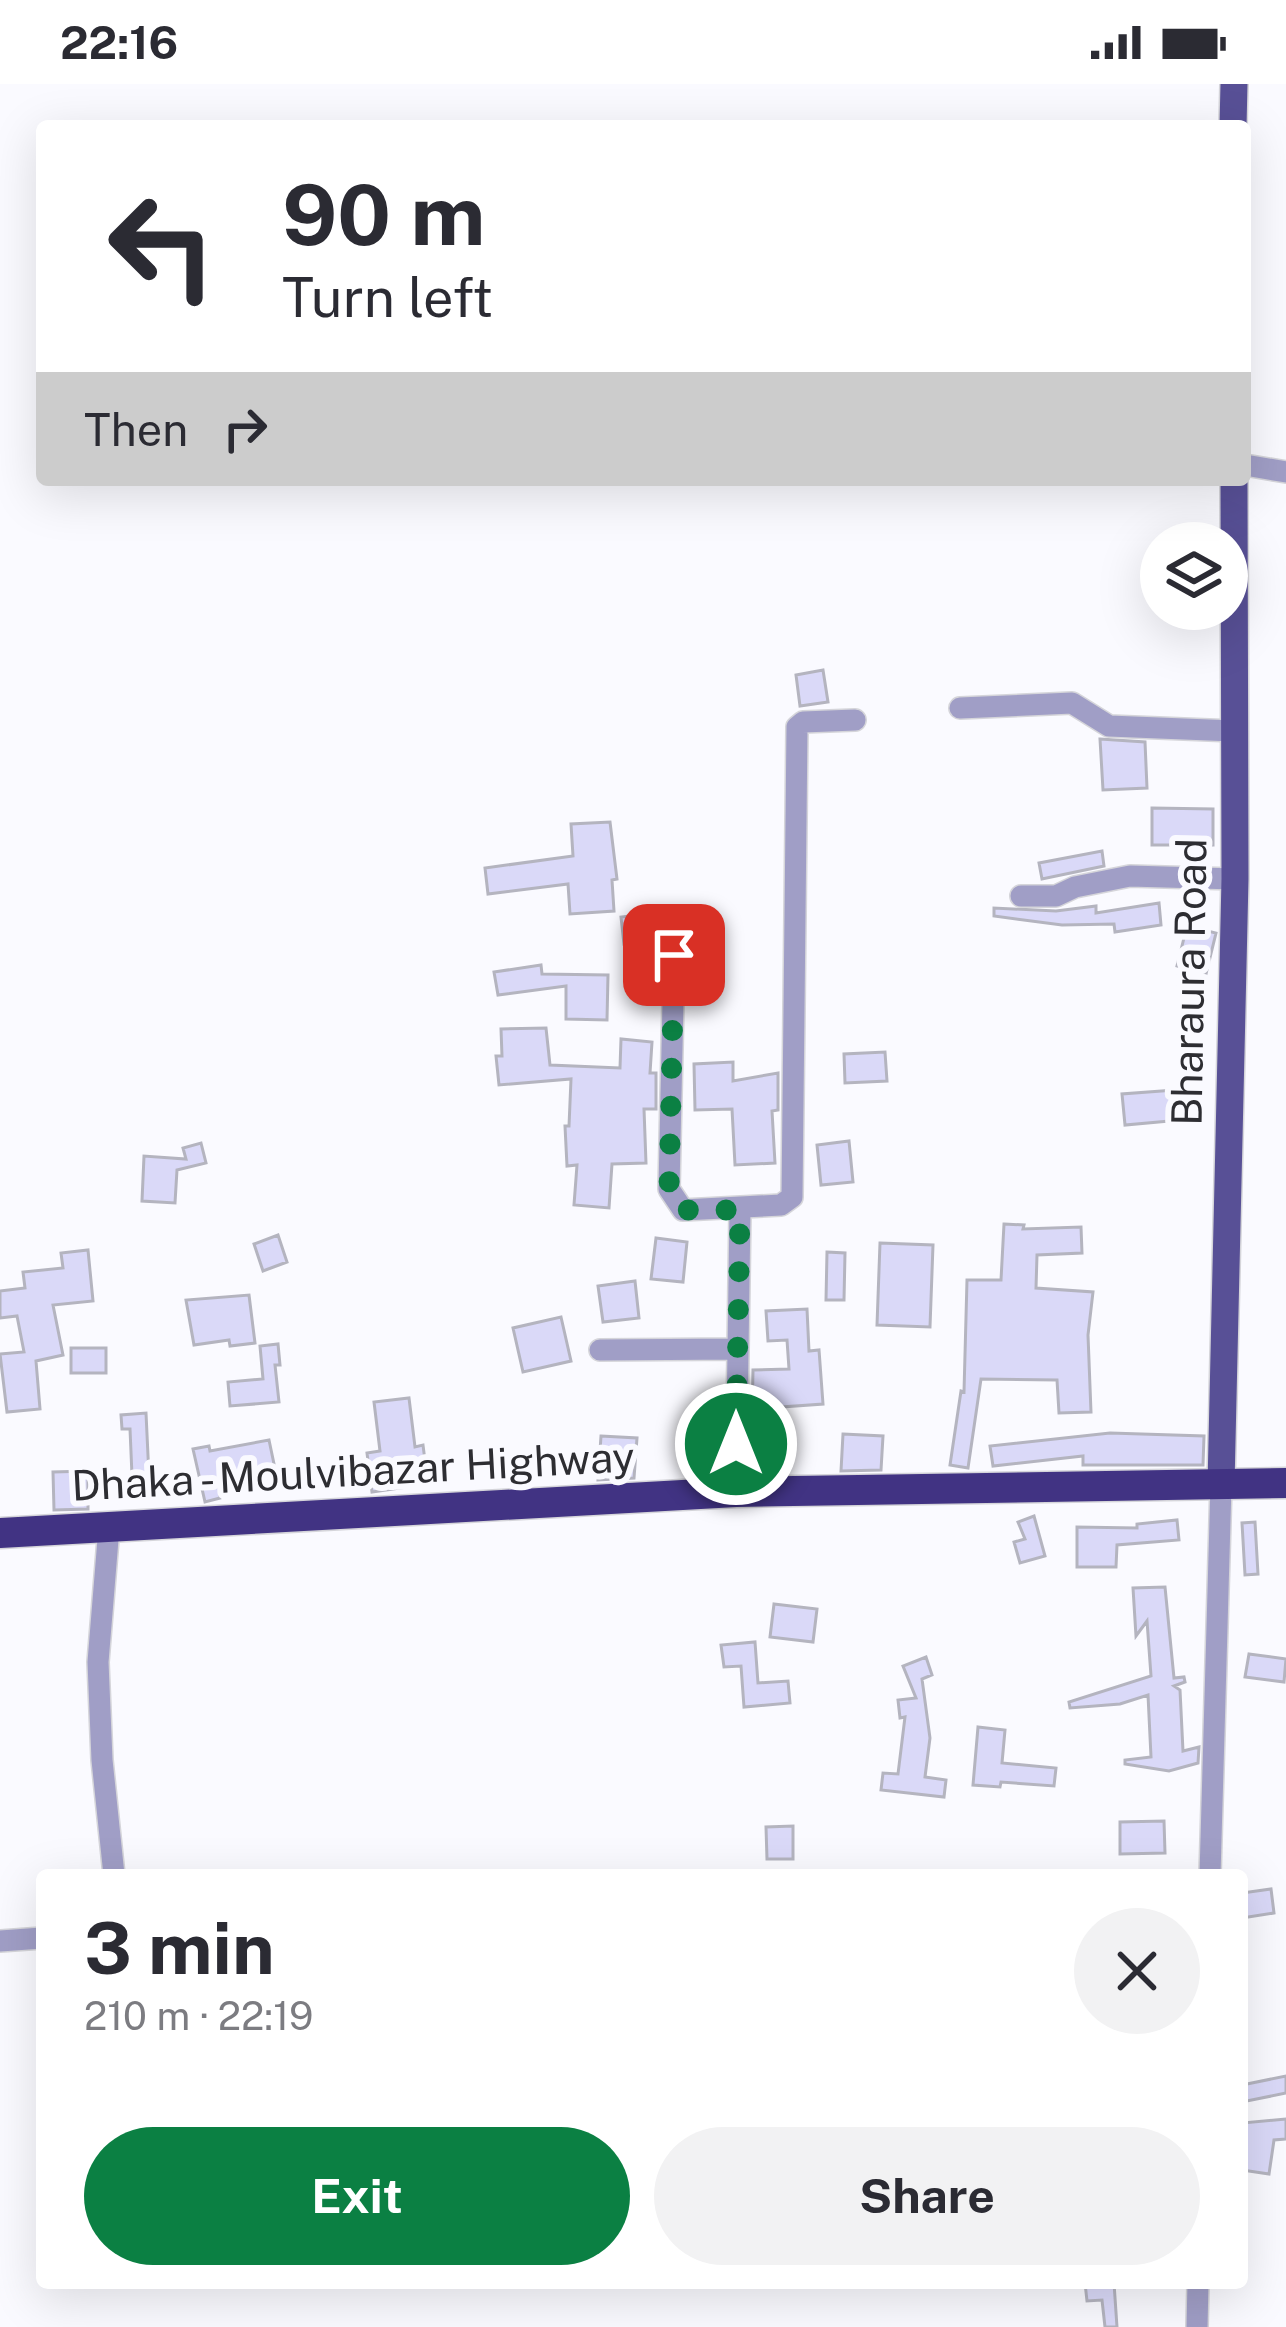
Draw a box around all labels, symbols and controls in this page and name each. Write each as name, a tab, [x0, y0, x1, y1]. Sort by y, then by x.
text: 22:16	[60, 16, 178, 69]
text: 90 m	[282, 165, 485, 264]
icon: left	[84, 168, 240, 324]
text: Turn left	[282, 266, 493, 329]
icon: right	[212, 396, 278, 462]
text: Then	[84, 403, 188, 456]
map controls	[1140, 522, 1248, 630]
button: layers	[1140, 522, 1248, 630]
street label: Bharaura Road	[1161, 838, 1216, 1126]
pin	[623, 904, 725, 1006]
icon: arrive	[641, 922, 707, 988]
position arrow	[673, 1381, 799, 1507]
street label: Dhaka - Moulvibazar Highway	[70, 1431, 636, 1510]
text: 3 min	[84, 1906, 275, 1990]
button: close	[1074, 1908, 1200, 2034]
text: 210 m · 22:19	[84, 1993, 313, 2039]
button: Exit	[84, 2127, 630, 2265]
button: Share	[654, 2127, 1200, 2265]

